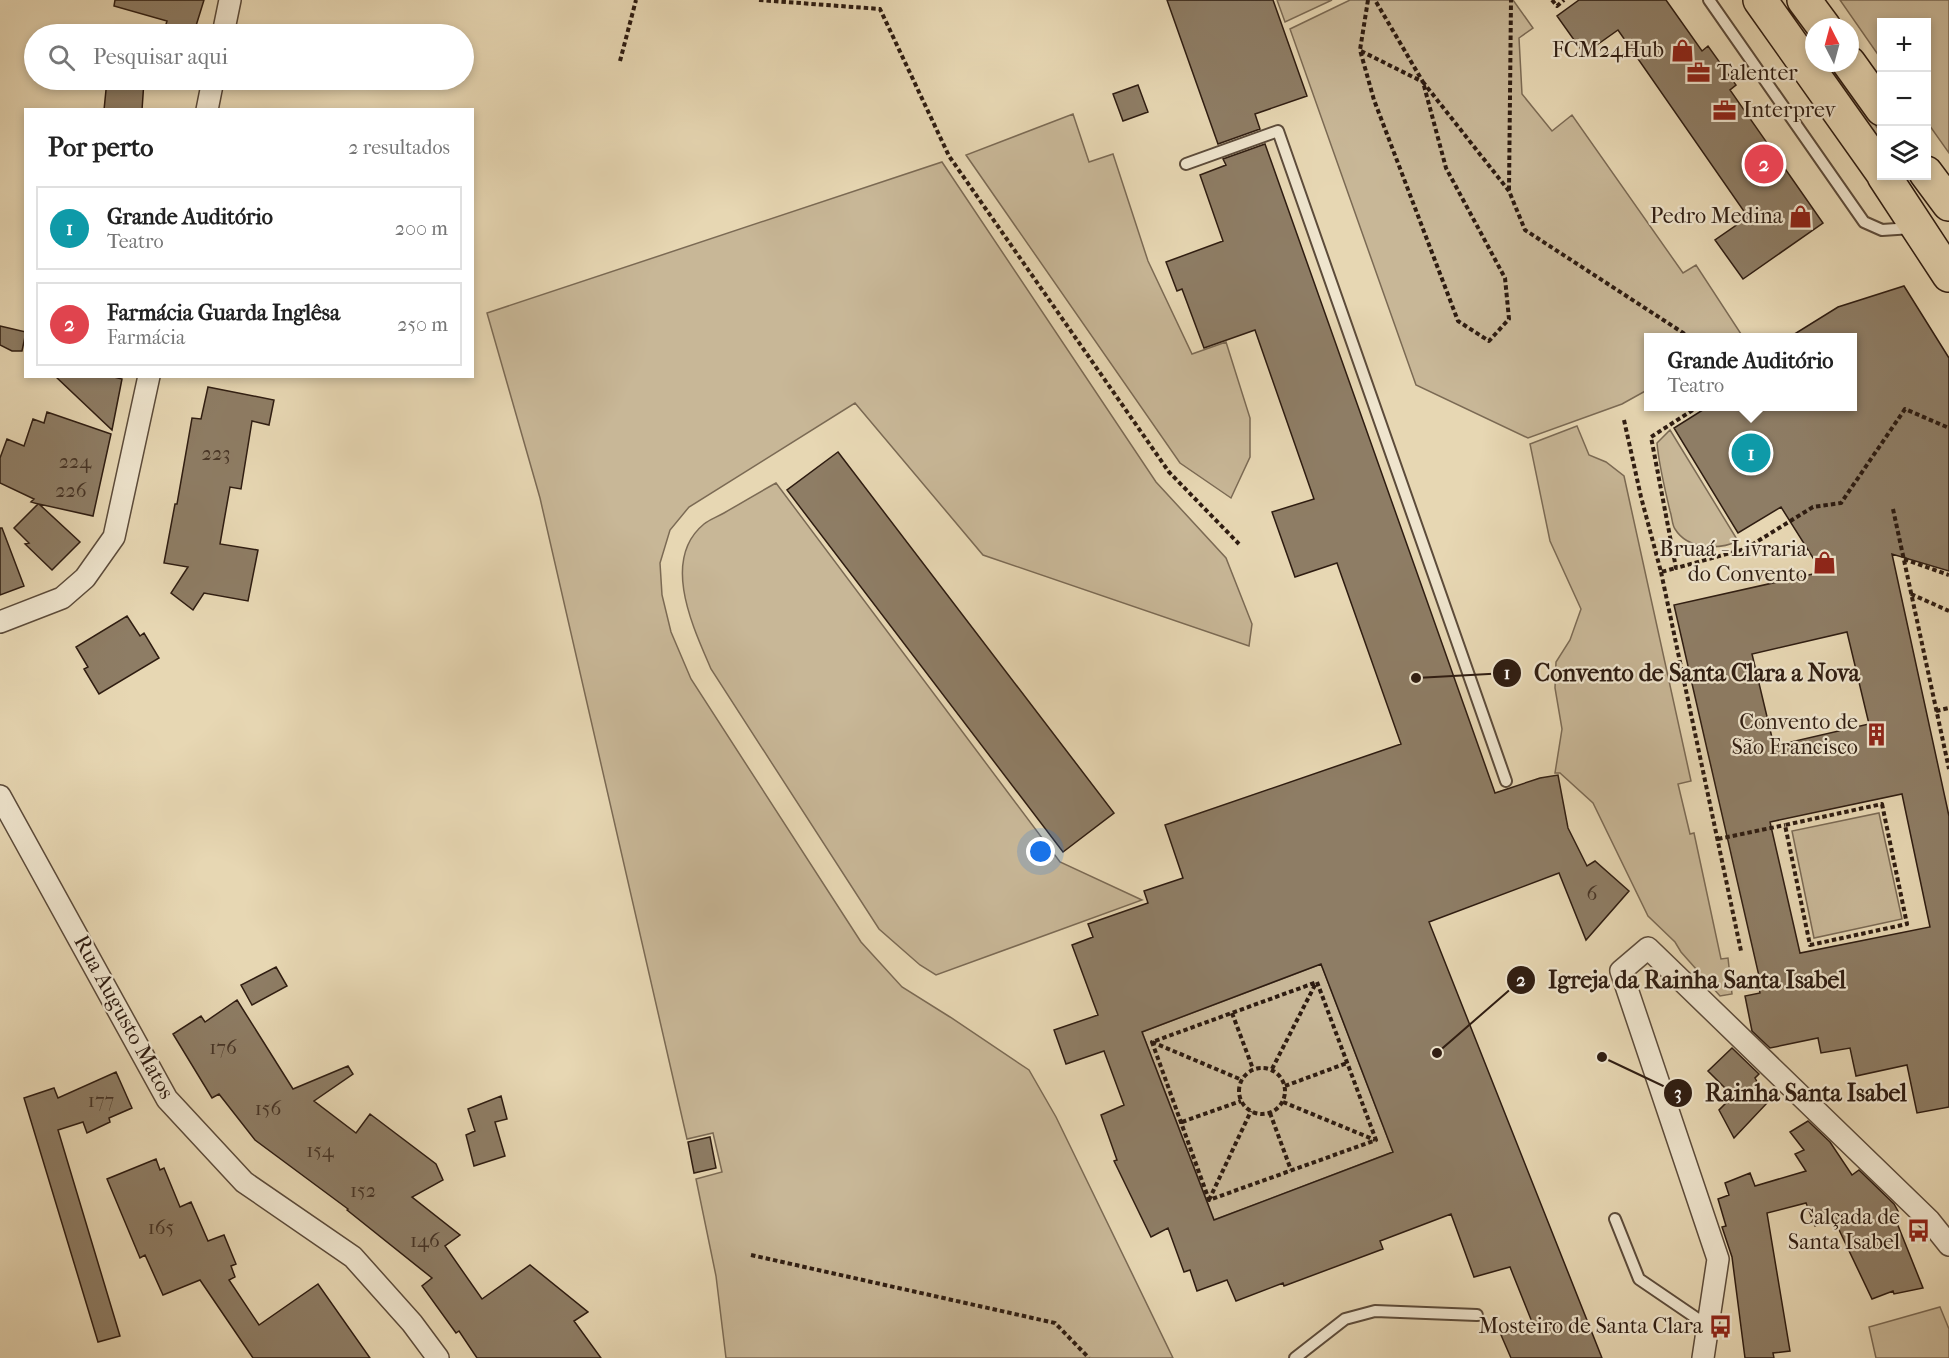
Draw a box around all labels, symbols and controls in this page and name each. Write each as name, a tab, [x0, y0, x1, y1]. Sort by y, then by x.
north arrow	[1805, 18, 1859, 72]
map controls	[1877, 18, 1931, 180]
button: +	[1877, 18, 1931, 72]
search box	[24, 24, 474, 90]
place label: FCM24Hub	[1552, 37, 1664, 63]
shop icon: FCM24Hub	[1669, 37, 1695, 63]
icon: search	[45, 41, 78, 74]
text: Pesquisar aqui	[93, 44, 228, 70]
office icon: Talenter	[1686, 60, 1712, 86]
place label: Talenter	[1717, 60, 1798, 86]
button: −	[1877, 72, 1931, 126]
office icon: Interprev	[1712, 97, 1738, 123]
place label: Interprev	[1743, 97, 1837, 123]
button: layers	[1877, 126, 1931, 180]
text: Por perto	[48, 132, 153, 163]
text: 2 resultados	[348, 136, 450, 159]
pin: 2	[1744, 142, 1784, 186]
place label: Pedro Medina	[1650, 203, 1784, 229]
shop icon: Pedro Medina	[1788, 203, 1814, 229]
text: Grande Auditório	[107, 204, 273, 230]
text: 1	[66, 217, 73, 240]
text: 200 m	[395, 217, 448, 240]
text: Teatro	[107, 230, 164, 253]
text: Farmácia Guarda Inglêsa	[107, 300, 340, 326]
text: 2	[64, 313, 75, 336]
text: 250 m	[397, 313, 448, 336]
text: Farmácia	[107, 326, 185, 349]
popup	[1644, 333, 1857, 411]
text: Grande Auditório	[1668, 348, 1833, 374]
text: Teatro	[1668, 374, 1724, 397]
pin: 1	[1732, 430, 1770, 476]
house number: 223	[202, 442, 230, 465]
house number: 224	[59, 450, 92, 473]
house number: 226	[55, 479, 87, 502]
place label: Bruaá - Livraria do Convento	[1659, 536, 1808, 587]
shop icon: Bruaá - Livraria do Convento	[1812, 549, 1838, 575]
callout: Convento de Santa Clara a Nova	[1492, 652, 1871, 694]
text: Convento de Santa Clara a Nova	[1534, 659, 1861, 687]
text: 1	[1504, 663, 1510, 684]
place label: Convento de São Francisco	[1731, 709, 1858, 760]
building icon: Convento de São Francisco	[1863, 722, 1889, 748]
your location	[1026, 837, 1055, 866]
house number: 6	[1587, 882, 1598, 905]
street label: Rua Augusto Matos	[68, 931, 180, 1103]
callout: Igreja da Rainha Santa Isabel	[1506, 959, 1858, 1001]
text: Igreja da Rainha Santa Isabel	[1548, 966, 1846, 994]
text: 2	[1516, 970, 1526, 991]
house number: 176	[209, 1036, 237, 1059]
callout: Rainha Santa Isabel	[1663, 1072, 1919, 1114]
text: Rainha Santa Isabel	[1705, 1079, 1907, 1107]
text: 3	[1674, 1083, 1682, 1104]
house number: 177	[88, 1089, 115, 1112]
house number: 156	[255, 1097, 281, 1120]
house number: 154	[306, 1139, 335, 1162]
house number: 152	[350, 1179, 376, 1202]
place label: Calçada de Santa Isabel	[1788, 1204, 1900, 1255]
house number: 165	[148, 1216, 174, 1239]
bus stop icon: Calçada de Santa Isabel	[1905, 1217, 1931, 1243]
house number: 146	[410, 1229, 440, 1252]
place label: Mosteiro de Santa Clara	[1478, 1313, 1704, 1339]
bus stop icon: Mosteiro de Santa Clara	[1708, 1313, 1734, 1339]

